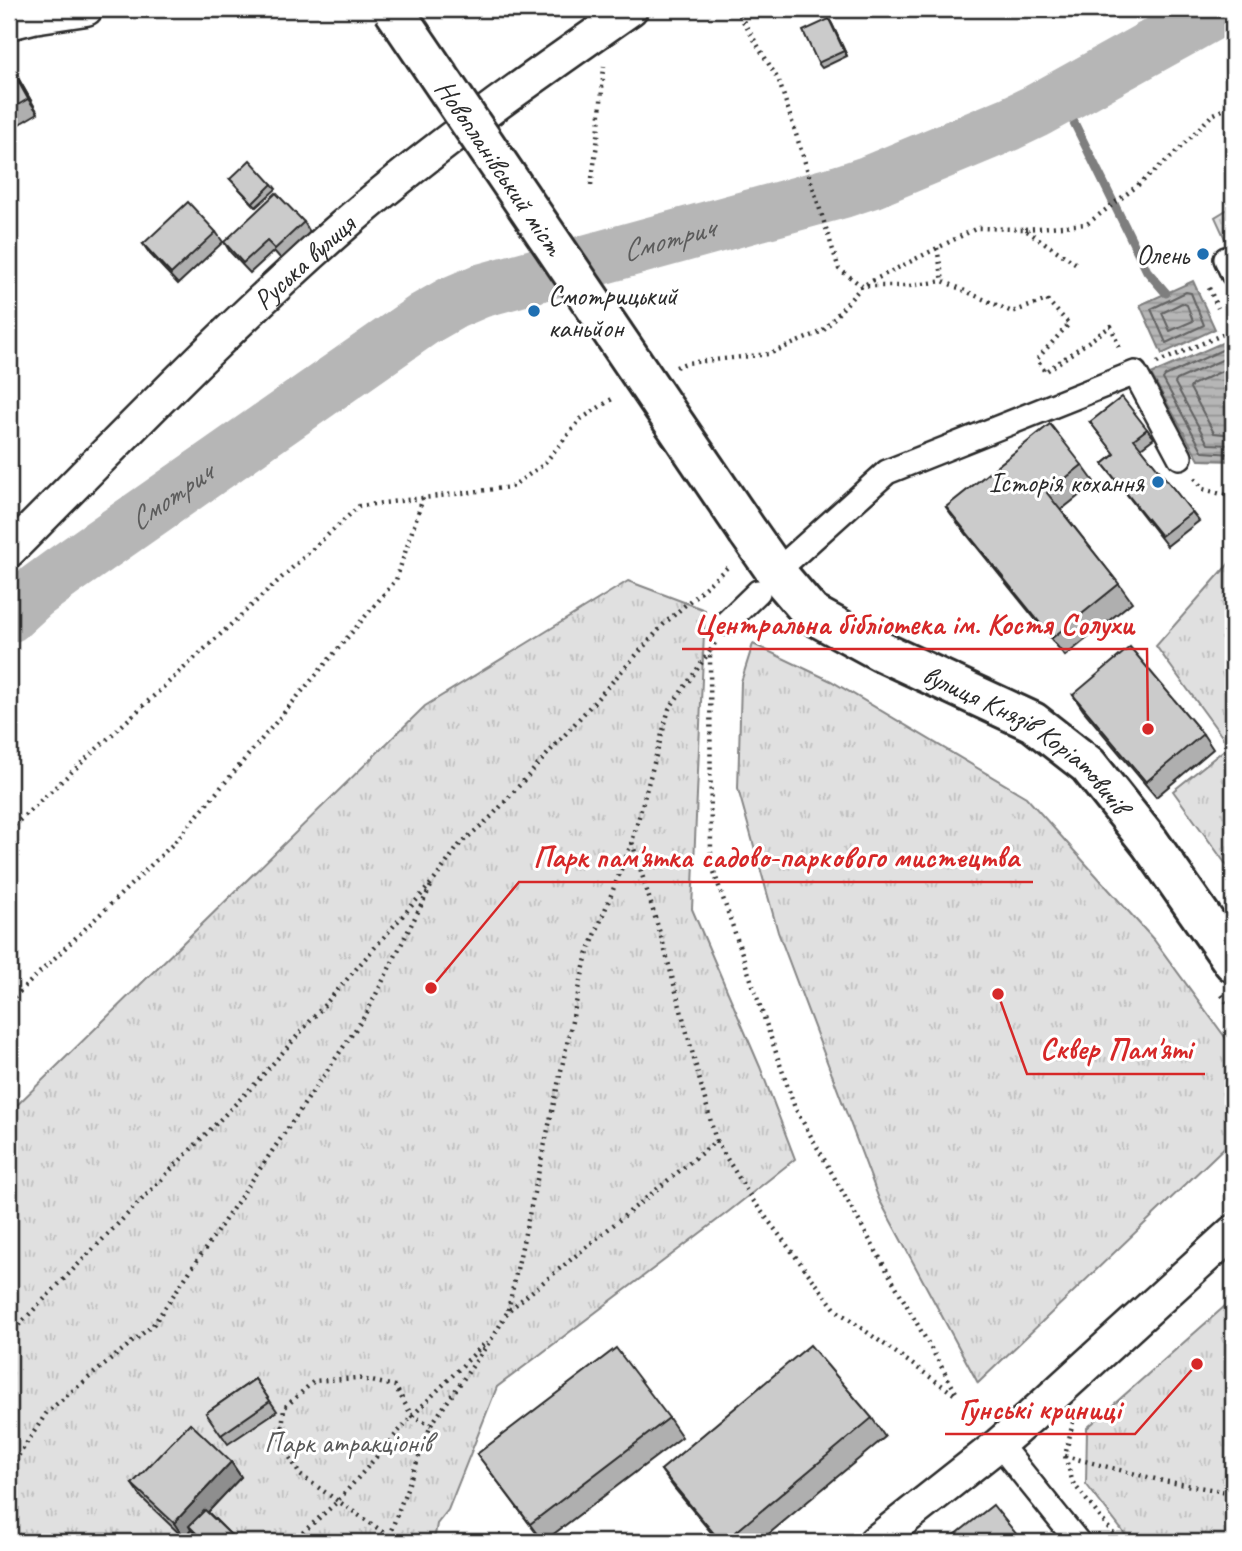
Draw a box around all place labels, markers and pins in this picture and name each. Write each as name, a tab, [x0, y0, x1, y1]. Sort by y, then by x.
place label: Олень	[1136, 237, 1191, 272]
marker: Олень	[1195, 246, 1211, 262]
place label: Смотрицький каньйон	[548, 278, 678, 345]
marker: Смотрицький каньйон	[526, 303, 542, 319]
place label: Історія кохання	[989, 465, 1145, 500]
marker: Історія кохання	[1150, 474, 1166, 490]
callout: Центральна бібліотека ім. Костя Солухи	[682, 598, 1147, 649]
callout: Парк пам'ятка садово-паркового мистецтва	[519, 831, 1033, 882]
callout: Сквер Пам'яті	[1027, 1023, 1205, 1074]
callout: Гунські криниці	[945, 1383, 1135, 1434]

